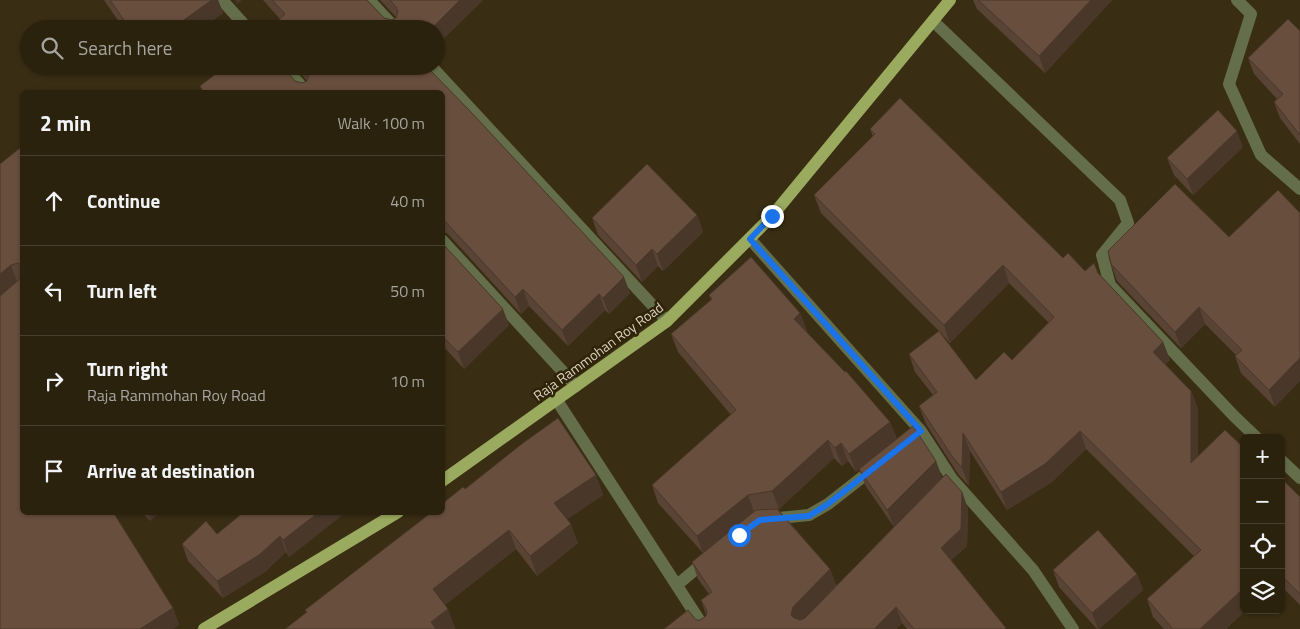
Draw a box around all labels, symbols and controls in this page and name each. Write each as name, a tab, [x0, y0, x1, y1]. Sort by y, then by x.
search box	[20, 20, 445, 75]
text: Search here	[78, 33, 172, 62]
icon: search	[38, 34, 66, 62]
text: 2 min	[40, 107, 91, 139]
text: Walk · 100 m	[337, 111, 425, 135]
text: Continue	[87, 186, 160, 215]
icon: ahead	[40, 187, 68, 215]
text: 40 m	[390, 189, 425, 213]
route end	[761, 205, 784, 228]
text: Turn left	[87, 276, 157, 305]
icon: left	[40, 277, 68, 305]
text: 50 m	[390, 279, 425, 303]
street label: Raja Rammohan Roy Road	[529, 297, 667, 405]
text: Turn right	[87, 354, 168, 383]
icon: right	[40, 367, 68, 395]
text: 10 m	[390, 369, 425, 393]
text: Raja Rammohan Roy Road	[87, 383, 266, 407]
map controls	[1240, 434, 1285, 614]
button: +	[1240, 434, 1285, 479]
text: Arrive at destination	[87, 456, 255, 485]
icon: arrive	[40, 457, 68, 485]
button: −	[1240, 479, 1285, 524]
route start	[728, 524, 751, 547]
button: locate	[1240, 524, 1285, 569]
button: layers	[1240, 569, 1285, 614]

